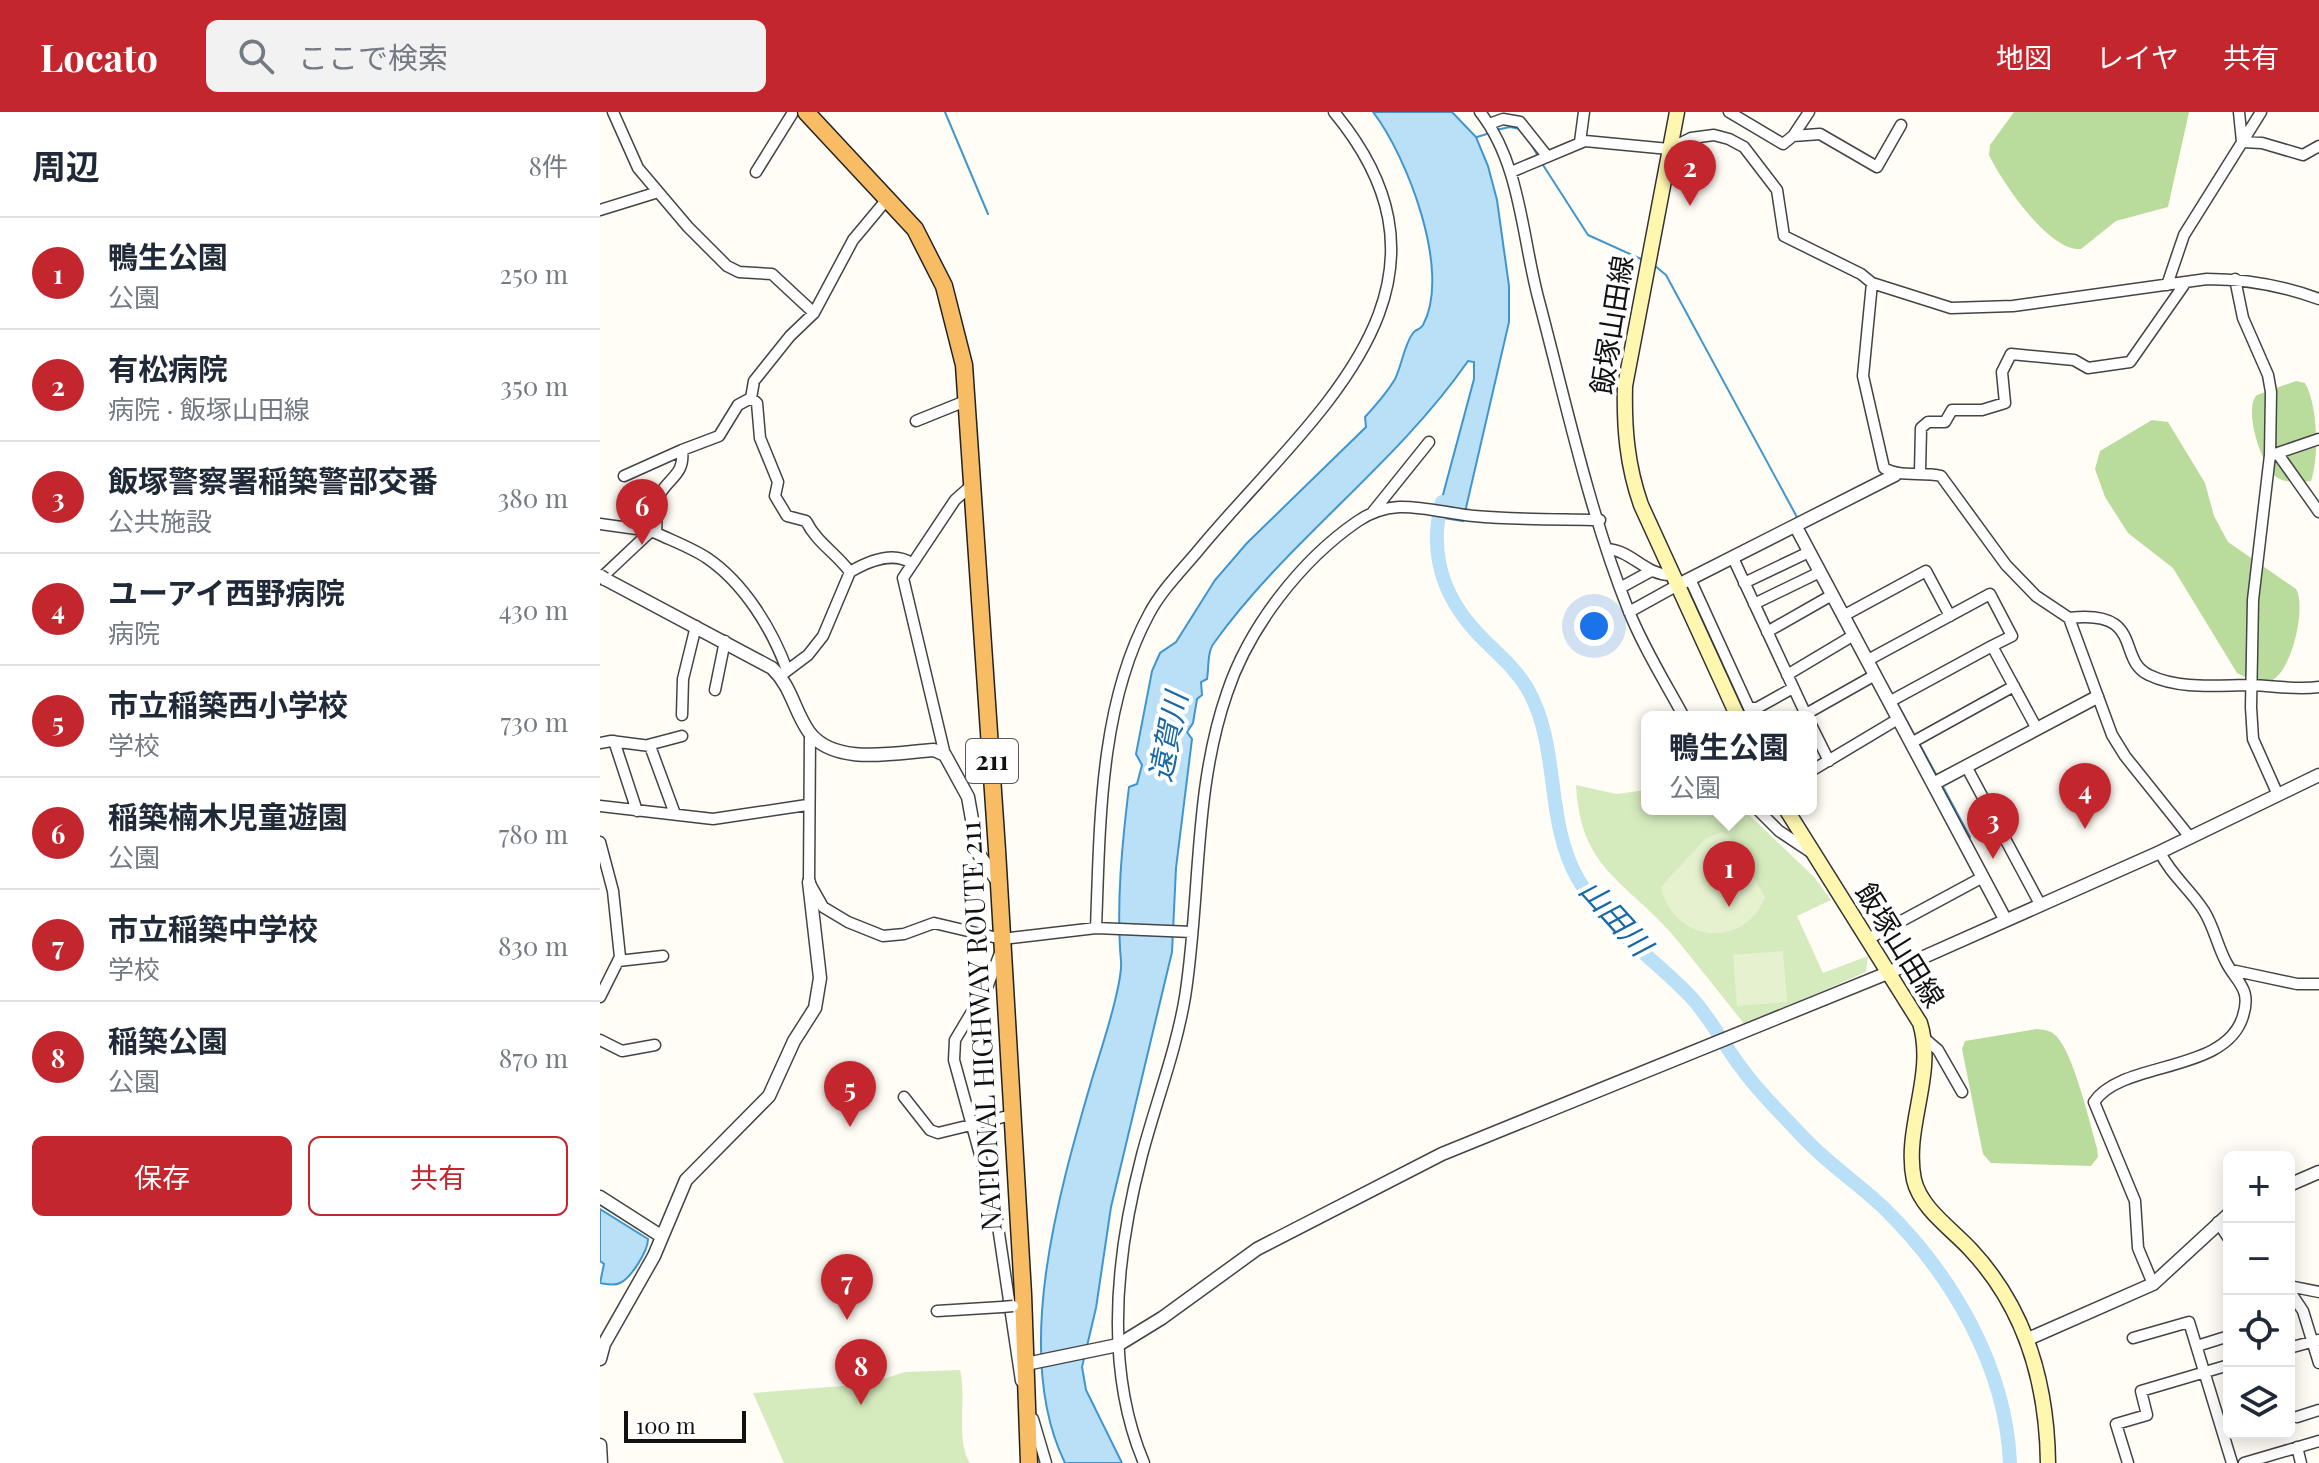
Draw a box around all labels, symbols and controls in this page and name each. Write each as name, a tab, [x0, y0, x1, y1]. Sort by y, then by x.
search box	[206, 20, 766, 92]
text: Locato	[40, 31, 158, 82]
icon: search	[234, 34, 278, 78]
text: ここで検索	[298, 37, 448, 77]
text: 地図	[1996, 38, 2052, 75]
text: レイヤ	[2096, 38, 2179, 75]
text: 共有	[2223, 38, 2279, 75]
pin: 2	[1664, 140, 1716, 206]
text: 周辺	[32, 142, 100, 188]
text: 8件	[528, 148, 568, 183]
text: 鴨生公園	[108, 236, 228, 276]
street label: 飯塚山田線	[1581, 253, 1640, 397]
text: 1	[53, 256, 63, 291]
text: 250 m	[500, 256, 568, 291]
text: 公園	[108, 279, 160, 314]
text: 有松病院	[108, 348, 228, 388]
text: 2	[51, 368, 65, 403]
text: 350 m	[500, 368, 568, 403]
text: 病院 · 飯塚山田線	[108, 391, 310, 426]
text: 飯塚警察署稲築警部交番	[108, 460, 438, 500]
pin: 6	[616, 479, 668, 545]
text: 3	[52, 480, 64, 515]
text: 380 m	[498, 480, 568, 515]
text: 公共施設	[108, 503, 212, 538]
text: ユーアイ西野病院	[108, 572, 345, 612]
text: 4	[51, 592, 65, 627]
text: 430 m	[499, 592, 568, 627]
your location	[1574, 606, 1614, 646]
text: 病院	[108, 615, 160, 650]
text: 市立稲築西小学校	[108, 684, 348, 724]
water label: 遠賀川	[1139, 686, 1196, 785]
text: 5	[52, 704, 64, 739]
text: 730 m	[501, 704, 568, 739]
popup	[1641, 711, 1817, 815]
text: 鴨生公園	[1669, 726, 1789, 766]
text: 学校	[108, 727, 160, 762]
road number: 211	[966, 739, 1018, 783]
pin: 4	[2059, 763, 2111, 829]
text: 公園	[1669, 769, 1721, 804]
pin: 3	[1967, 793, 2019, 859]
text: 稲築楠木児童遊園	[108, 796, 348, 836]
text: 6	[51, 816, 65, 851]
text: 780 m	[499, 816, 568, 851]
street label: NATIONAL HIGHWAY ROUTE 211	[950, 820, 1009, 1232]
text: 公園	[108, 839, 160, 874]
pin: 1	[1703, 841, 1755, 907]
water label: 山田川	[1572, 870, 1663, 966]
street label: 飯塚山田線	[1848, 875, 1954, 1013]
text: 市立稲築中学校	[108, 908, 318, 948]
text: 7	[52, 928, 64, 963]
text: 830 m	[498, 928, 568, 963]
text: 学校	[108, 951, 160, 986]
text: 稲築公園	[108, 1020, 228, 1060]
text: 8	[51, 1040, 65, 1075]
text: 870 m	[499, 1040, 568, 1075]
pin: 5	[824, 1061, 876, 1127]
text: 公園	[108, 1063, 160, 1098]
button: 保存	[32, 1136, 292, 1216]
button: 共有	[308, 1136, 568, 1216]
map controls	[2223, 1151, 2295, 1439]
button: +	[2223, 1151, 2295, 1223]
button: −	[2223, 1223, 2295, 1295]
pin: 7	[821, 1254, 873, 1320]
button: locate	[2223, 1295, 2295, 1367]
pin: 8	[835, 1339, 887, 1405]
button: layers	[2223, 1367, 2295, 1439]
scale bar	[624, 1407, 746, 1443]
text: 100 m	[636, 1410, 696, 1440]

